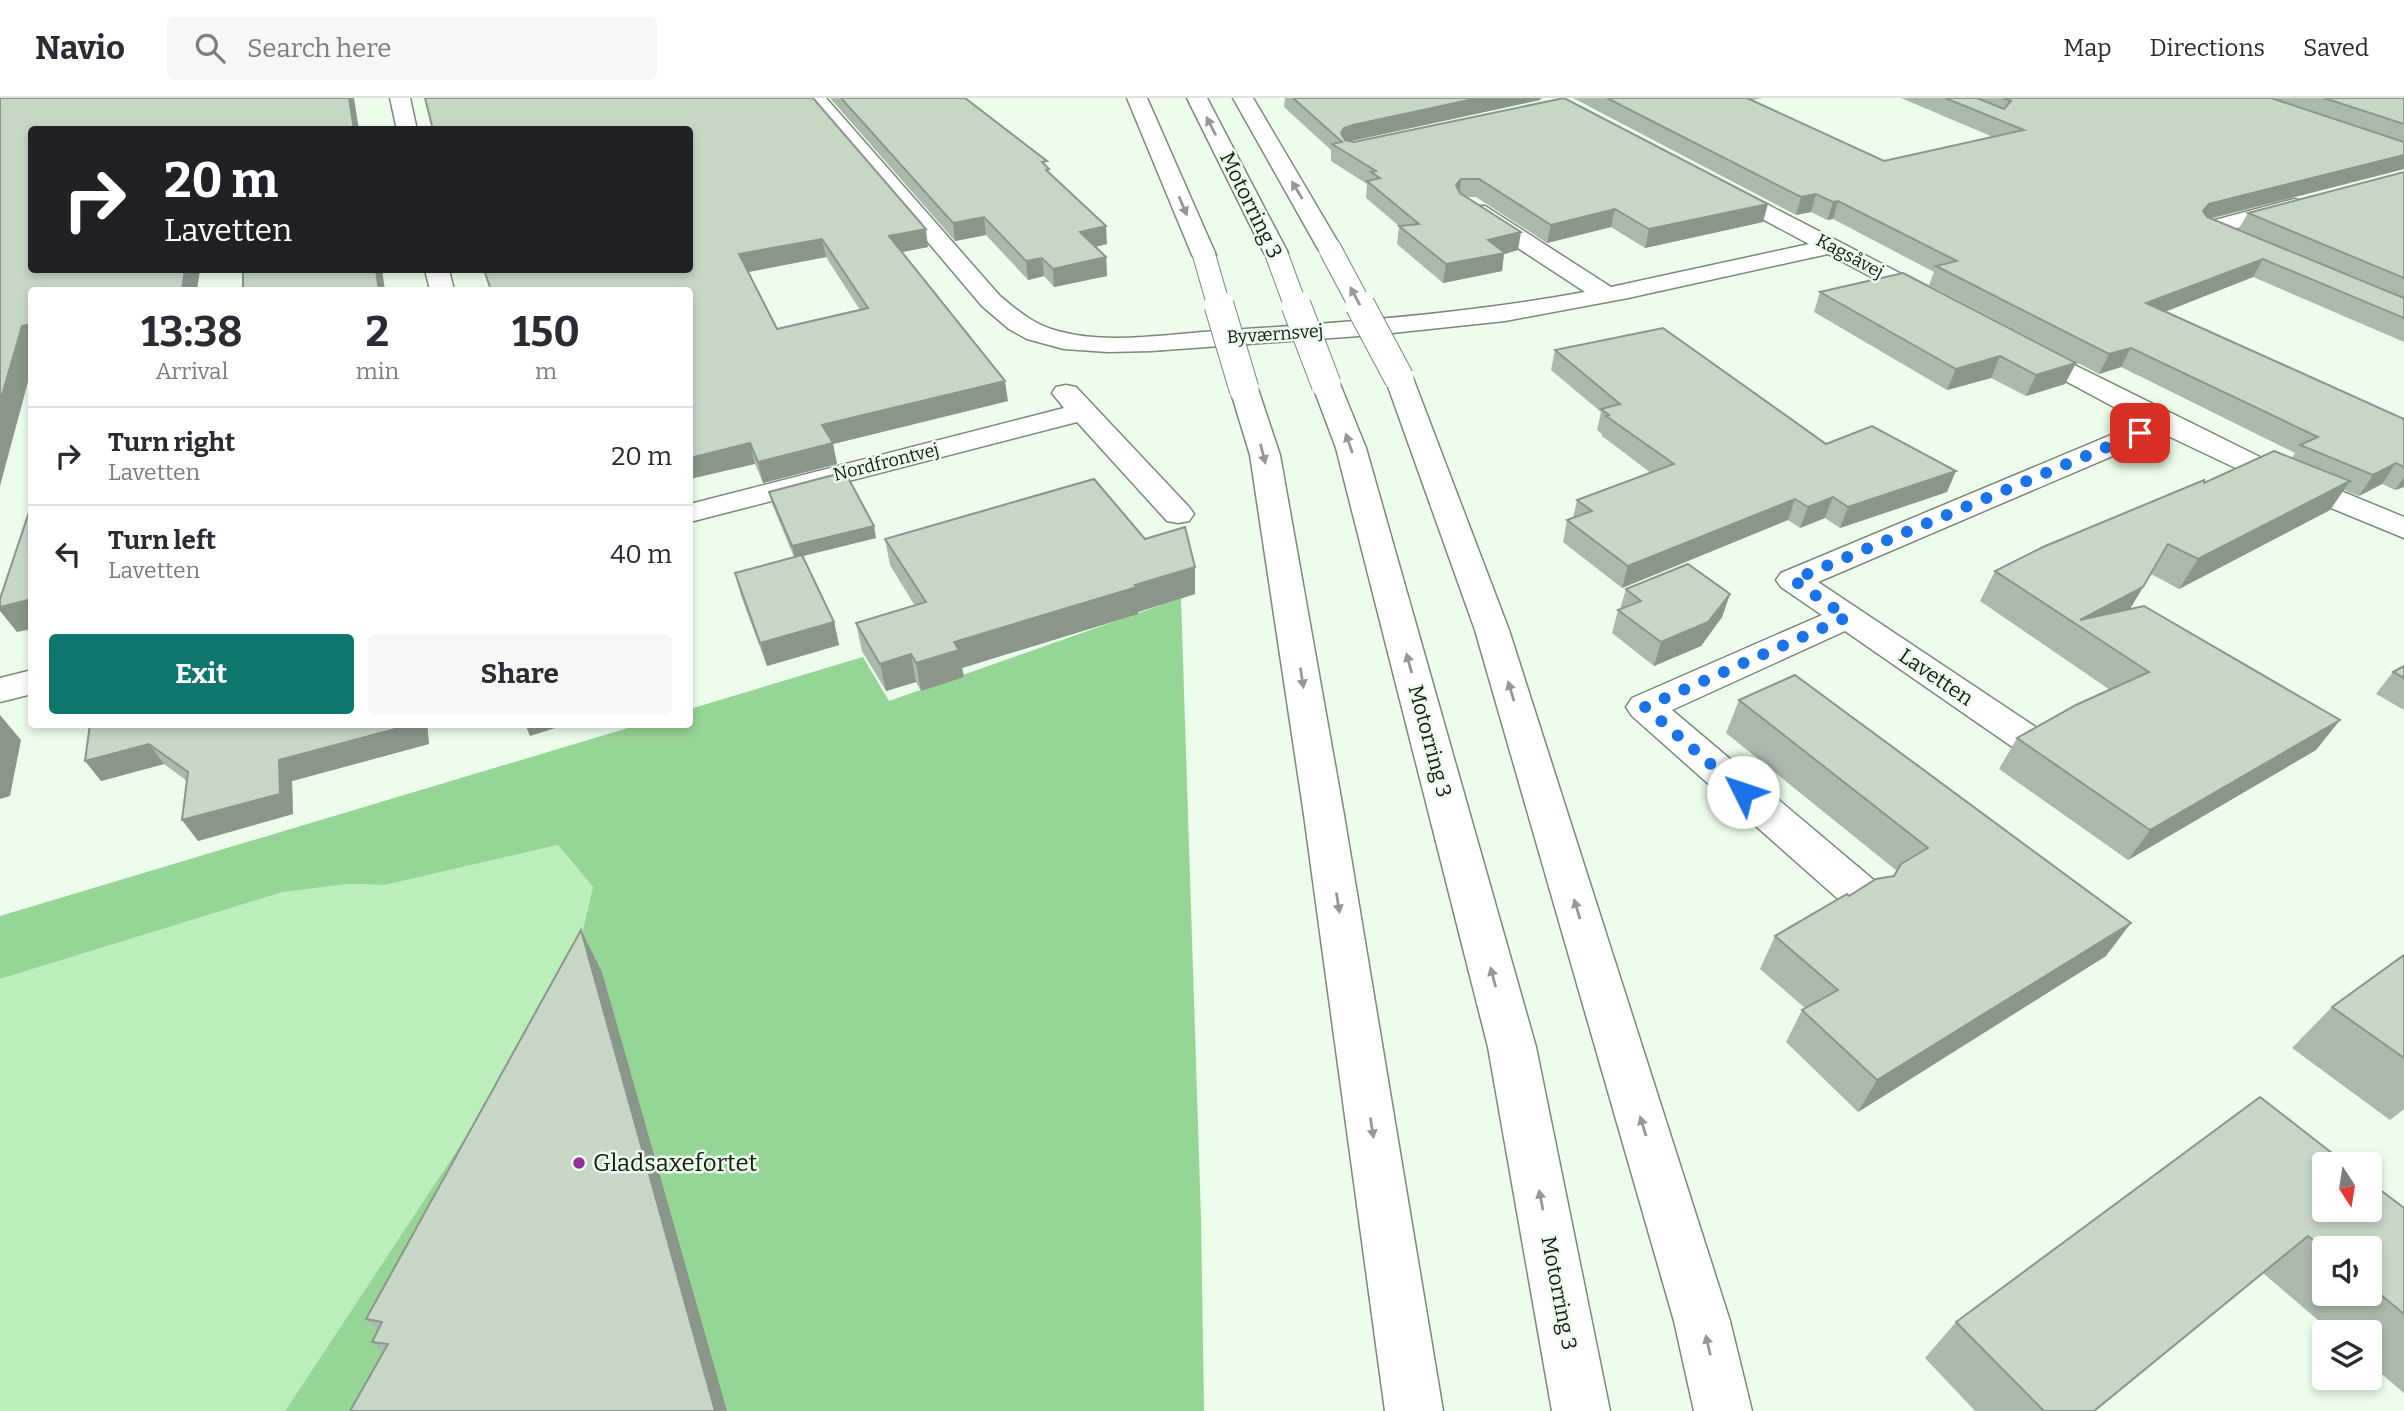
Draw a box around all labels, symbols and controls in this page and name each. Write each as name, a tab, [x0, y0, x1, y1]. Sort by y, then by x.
search box	[167, 17, 657, 80]
text: Navio	[35, 28, 125, 68]
icon: search	[191, 29, 229, 67]
text: Search here	[247, 33, 391, 64]
text: Map	[2063, 34, 2112, 62]
text: Directions	[2150, 34, 2265, 62]
text: Saved	[2303, 34, 2369, 62]
one-way arrow	[1206, 116, 1217, 136]
street label: Motorring 3	[1214, 147, 1288, 263]
text: 20 m	[164, 151, 278, 210]
icon: right	[49, 154, 140, 245]
one-way arrow	[1291, 180, 1303, 199]
one-way arrow	[1177, 196, 1188, 217]
text: Lavetten	[164, 211, 292, 249]
street label: Kagsåvej	[1812, 229, 1888, 283]
one-way arrow	[1349, 286, 1361, 306]
text: 13:38	[141, 307, 243, 357]
text: 2	[366, 307, 389, 357]
text: 150	[512, 307, 580, 357]
street label: Byværnsvej	[1226, 320, 1324, 348]
text: Arrival	[155, 357, 228, 385]
text: min	[356, 357, 399, 385]
text: m	[535, 357, 557, 385]
pin	[2110, 403, 2170, 463]
icon: arrive	[2121, 414, 2159, 452]
text: Turn right	[108, 427, 235, 458]
one-way arrow	[1343, 433, 1354, 454]
icon: right	[49, 437, 87, 475]
street label: Nordfrontvej	[831, 438, 941, 486]
text: 20 m	[611, 441, 672, 472]
one-way arrow	[1258, 443, 1269, 465]
text: Lavetten	[108, 458, 200, 486]
text: Turn left	[108, 525, 216, 556]
icon: left	[49, 535, 87, 573]
text: 40 m	[610, 539, 672, 570]
text: Lavetten	[108, 556, 200, 584]
button: Exit	[49, 634, 354, 714]
button: Share	[368, 634, 672, 714]
street label: Lavetten	[1894, 643, 1978, 711]
one-way arrow	[1403, 652, 1413, 673]
one-way arrow	[1297, 667, 1308, 689]
one-way arrow	[1506, 680, 1516, 701]
street label: Motorring 3	[1403, 682, 1457, 800]
position arrow	[1706, 755, 1780, 829]
one-way arrow	[1332, 892, 1343, 914]
one-way arrow	[1572, 898, 1582, 919]
one-way arrow	[1487, 966, 1498, 988]
one-way arrow	[1637, 1116, 1648, 1137]
one-way arrow	[1366, 1117, 1377, 1139]
place label: Gladsaxefortet	[593, 1149, 758, 1177]
north arrow	[2312, 1152, 2382, 1222]
map controls	[2312, 1152, 2382, 1390]
marker: Gladsaxefortet	[571, 1155, 587, 1171]
one-way arrow	[1535, 1189, 1546, 1211]
street label: Motorring 3	[1535, 1234, 1583, 1352]
button: sound	[2312, 1236, 2382, 1306]
button: layers	[2312, 1320, 2382, 1390]
one-way arrow	[1702, 1334, 1713, 1356]

